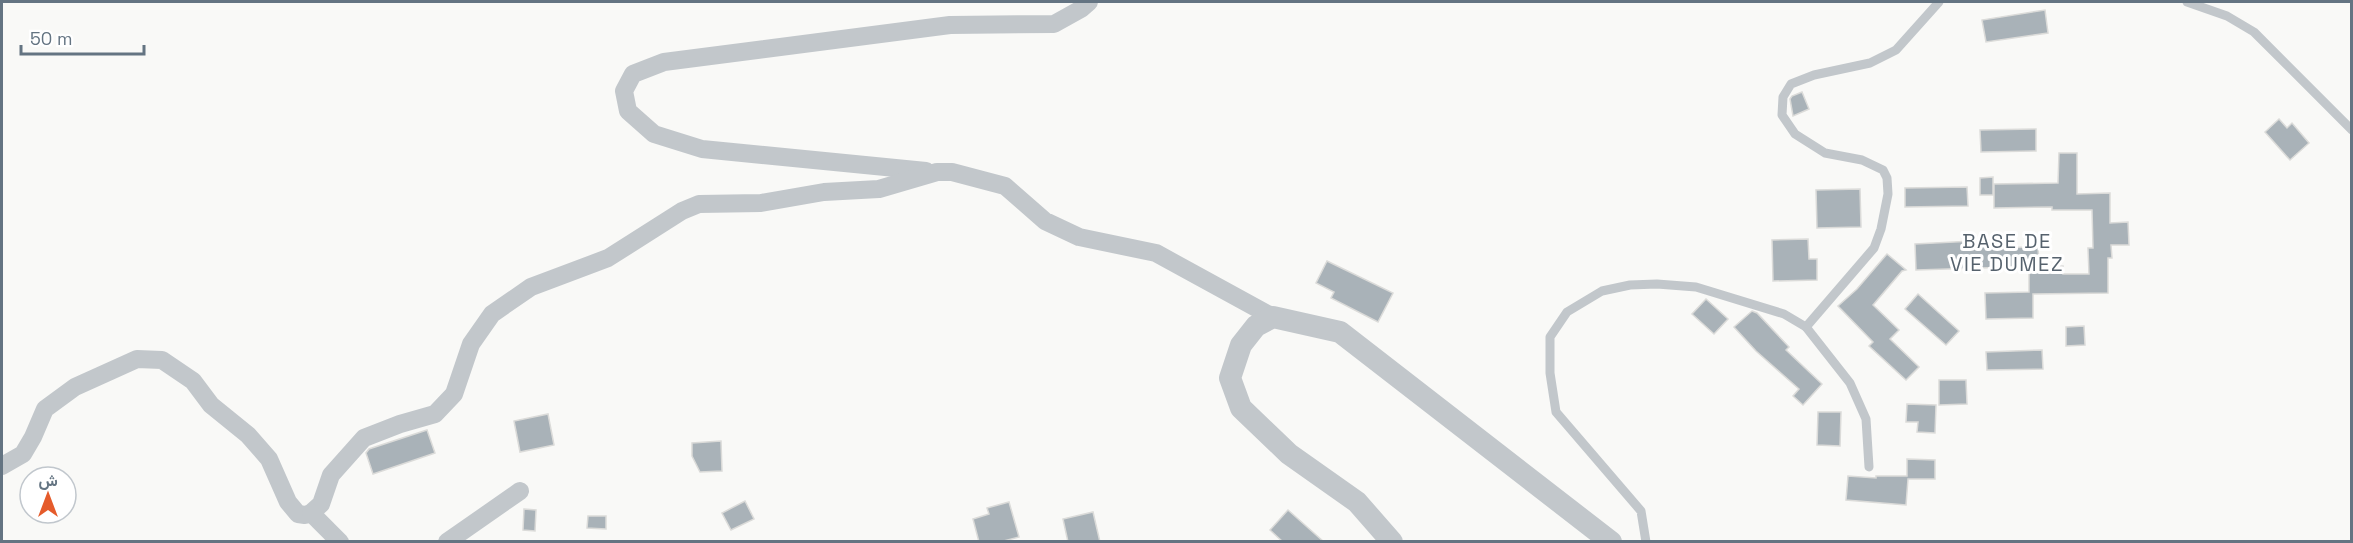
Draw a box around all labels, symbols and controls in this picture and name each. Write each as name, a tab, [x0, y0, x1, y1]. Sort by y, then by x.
scale bar	[21, 18, 144, 56]
text: 50 m	[30, 27, 72, 50]
district label: BASE DE VIE DUMEZ	[1950, 228, 2064, 277]
north arrow	[18, 465, 78, 525]
text: ش	[38, 470, 58, 491]

